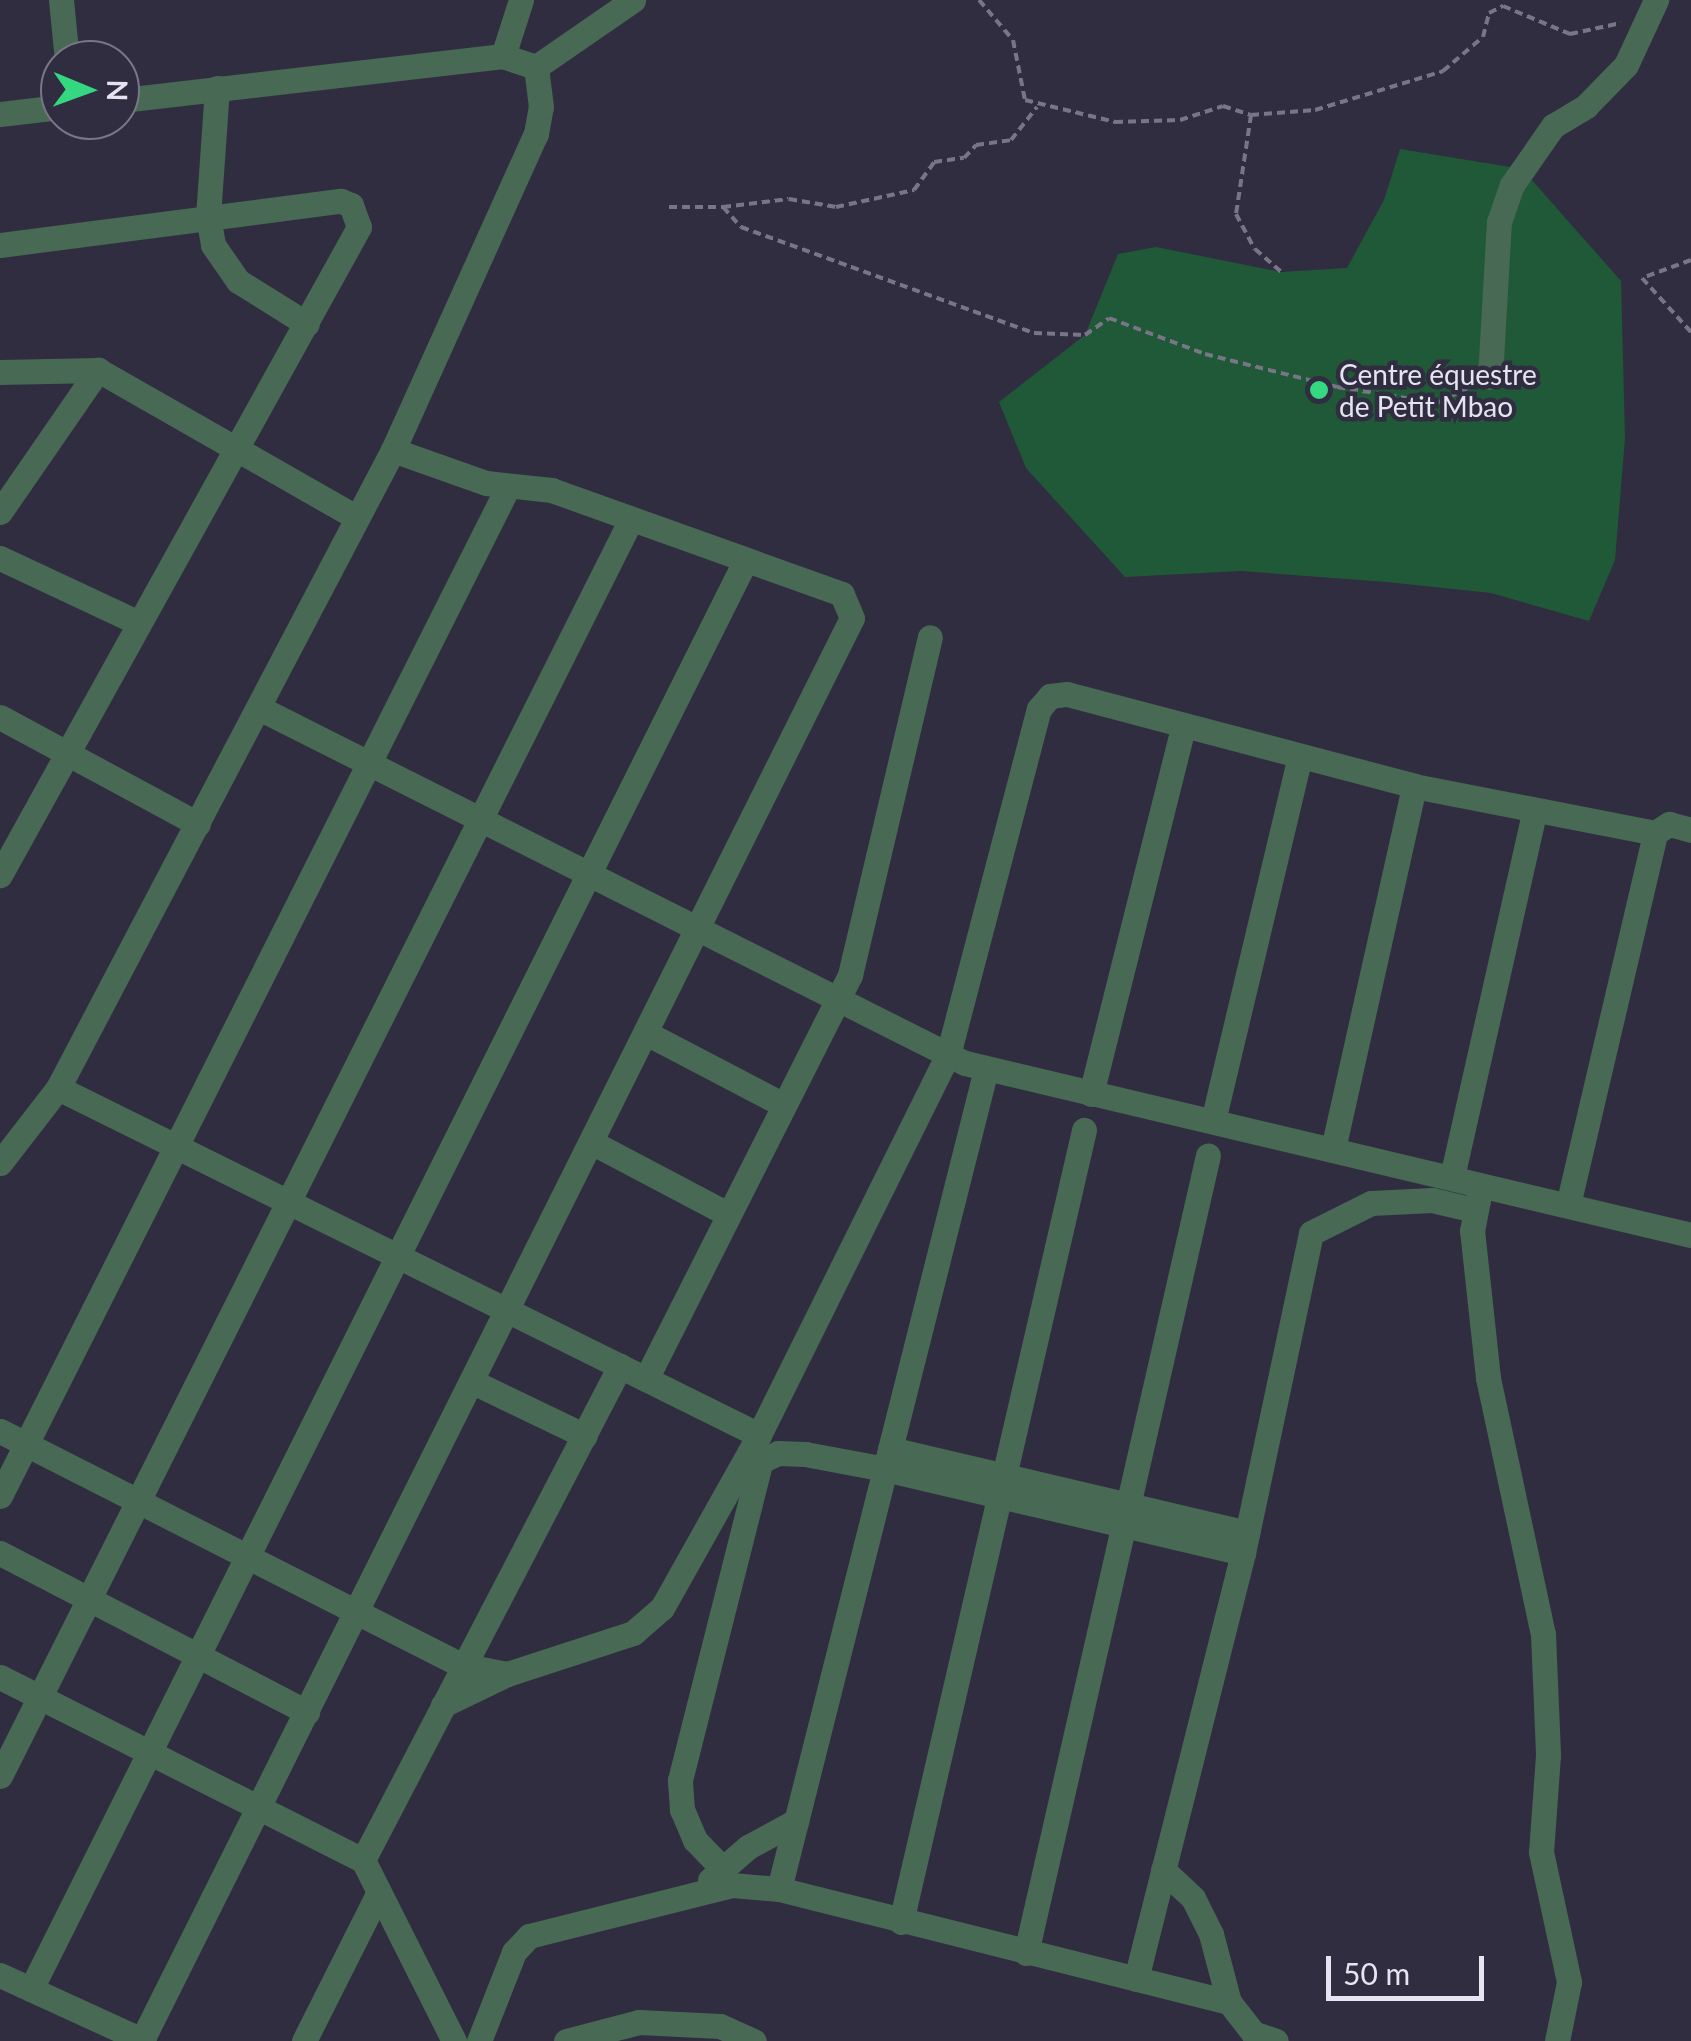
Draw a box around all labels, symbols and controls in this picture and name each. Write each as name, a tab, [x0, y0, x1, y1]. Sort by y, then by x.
north arrow	[40, 40, 140, 140]
text: N	[101, 79, 135, 102]
place label: Centre équestre de Petit Mbao	[1339, 357, 1537, 423]
marker: Centre équestre de Petit Mbao	[1308, 379, 1330, 401]
scale bar	[1331, 1936, 1488, 1998]
text: 50 m	[1343, 1955, 1410, 1991]

